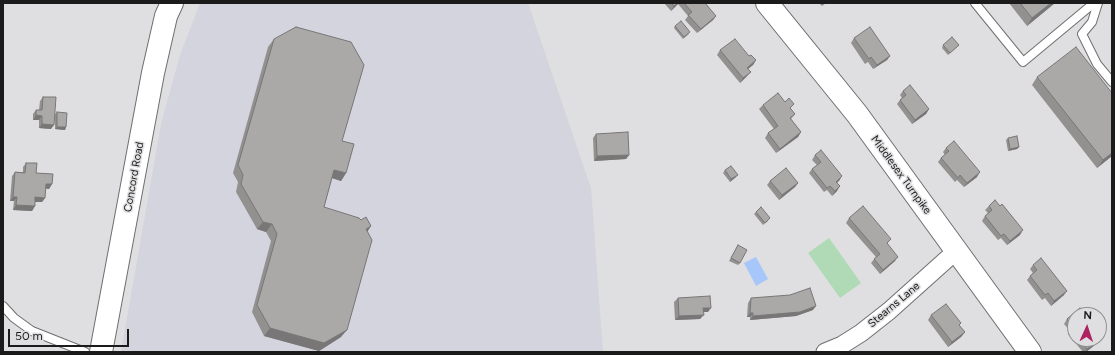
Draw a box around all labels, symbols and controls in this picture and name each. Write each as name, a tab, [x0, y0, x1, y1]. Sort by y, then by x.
street label: Middlesex Turnpike	[868, 133, 934, 217]
street label: Concord Road	[121, 141, 147, 213]
street label: Stearns Lane	[865, 279, 923, 331]
north arrow	[1067, 307, 1107, 347]
text: N	[1083, 309, 1092, 322]
scale bar	[10, 321, 131, 347]
text: 50 m	[15, 329, 43, 343]

